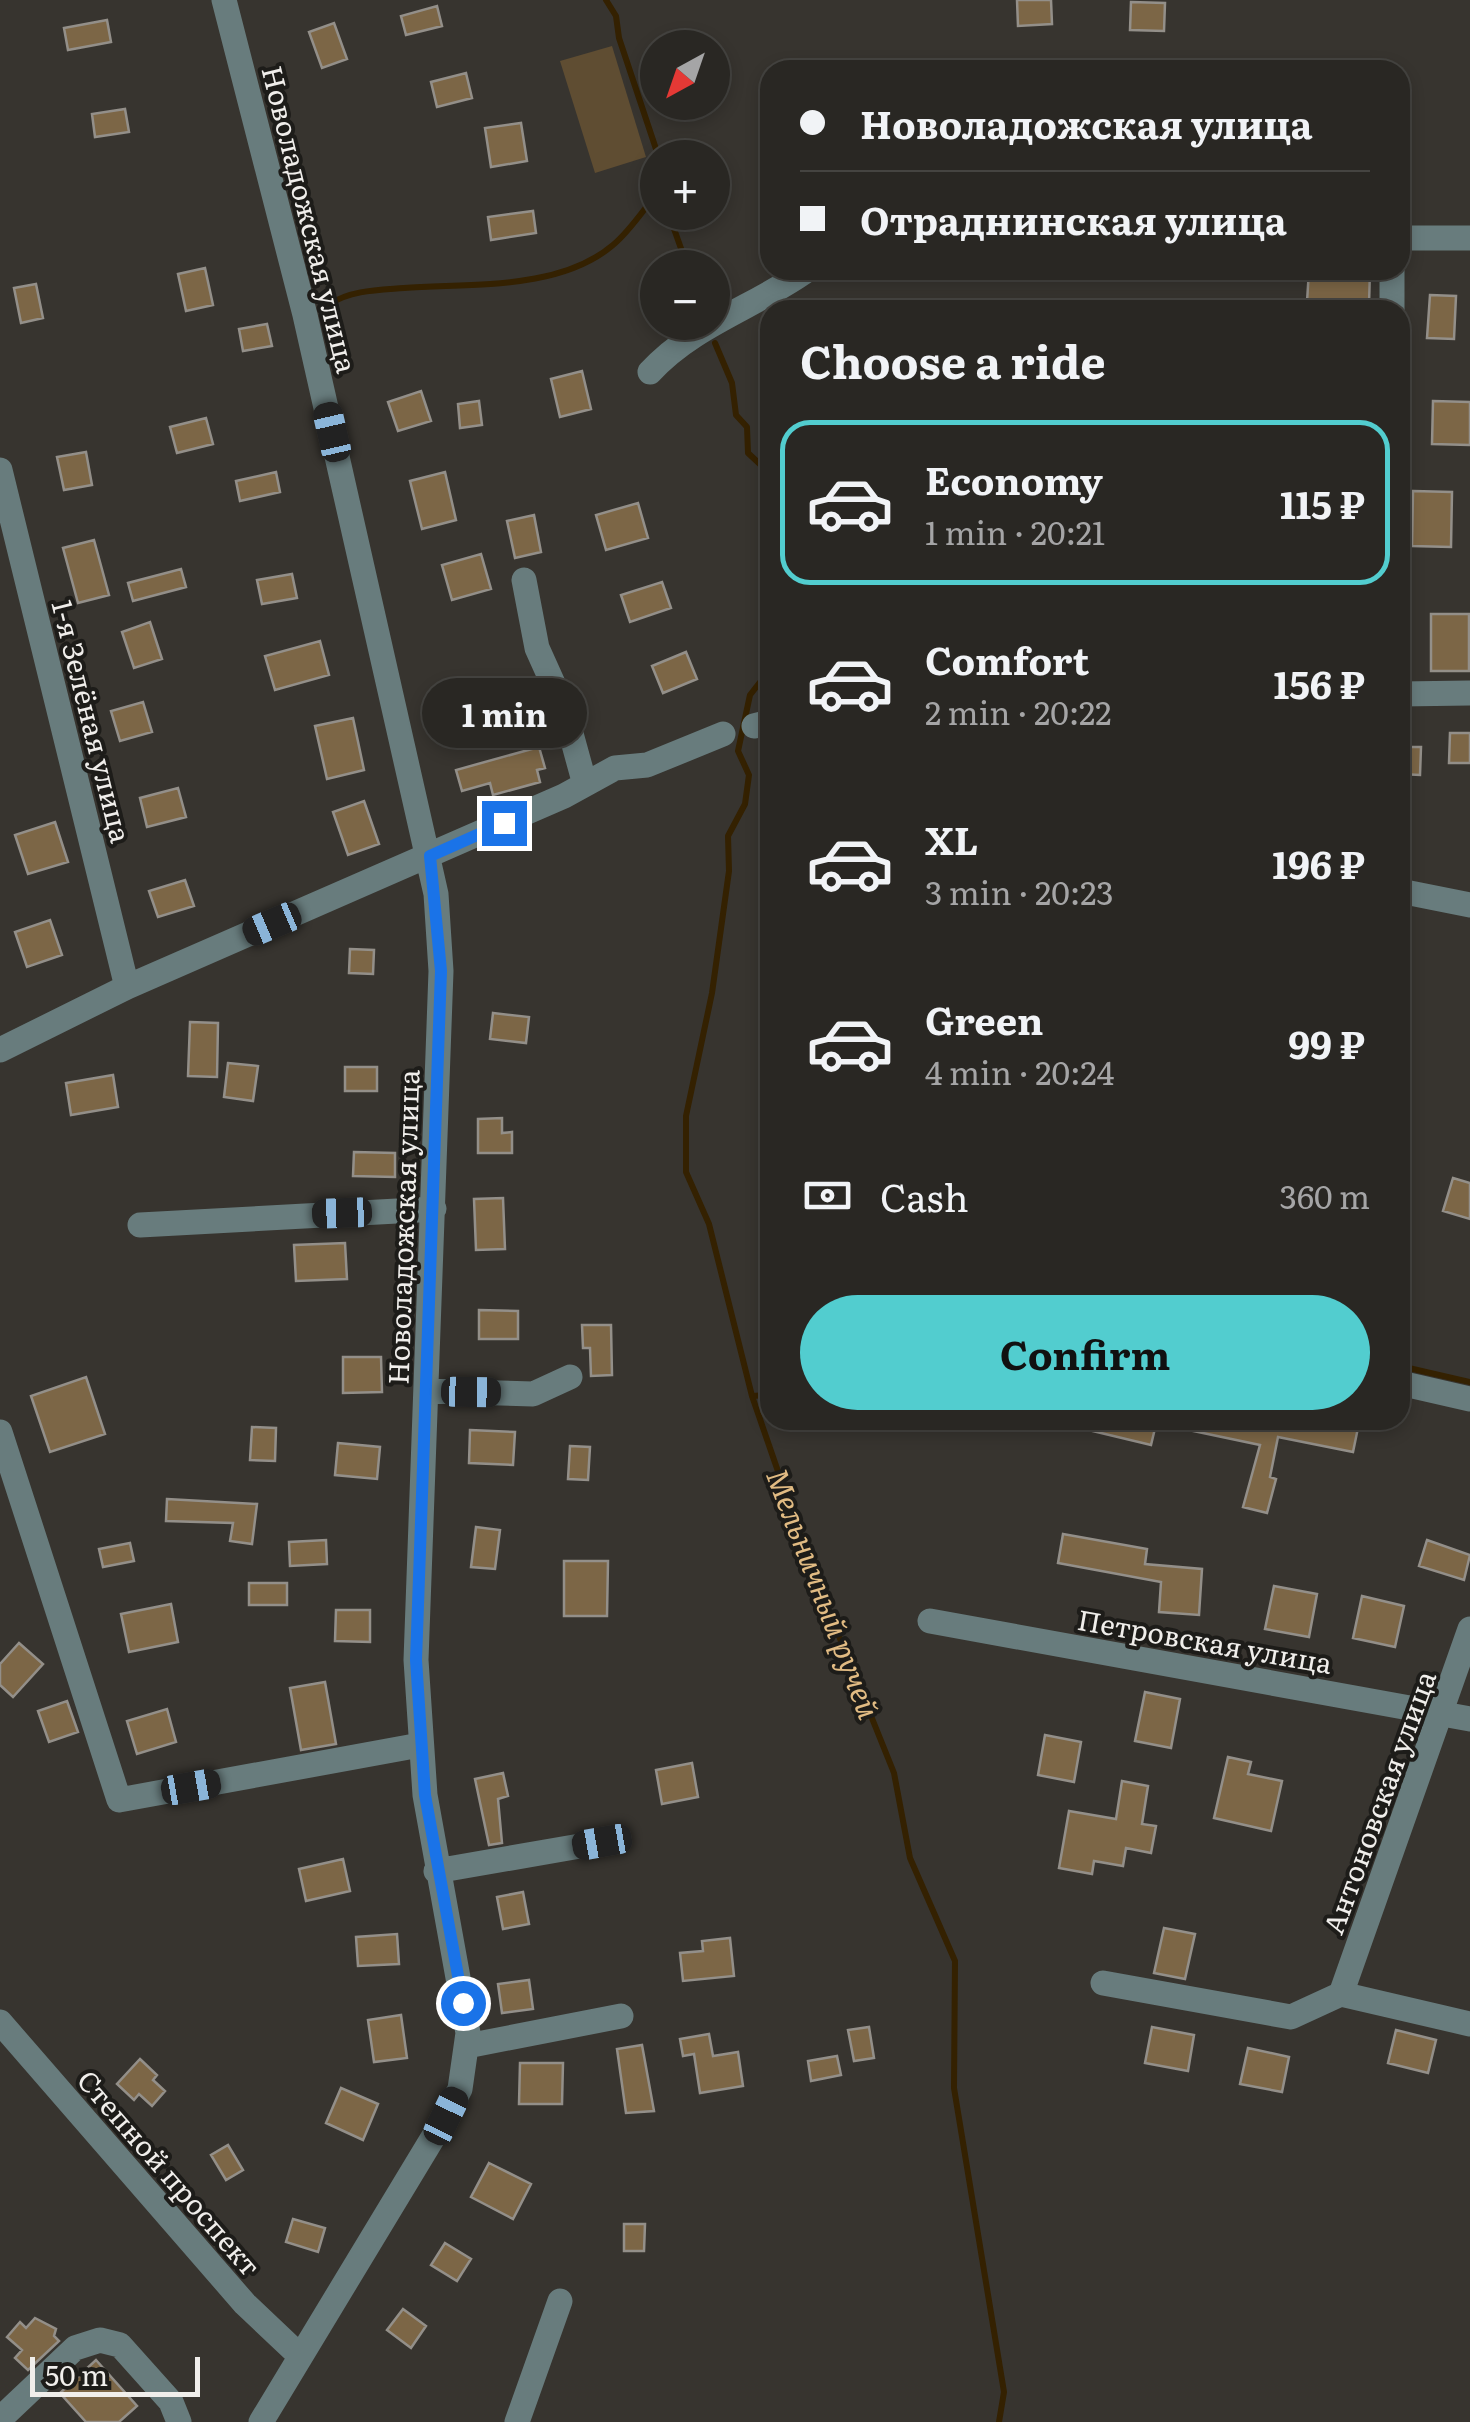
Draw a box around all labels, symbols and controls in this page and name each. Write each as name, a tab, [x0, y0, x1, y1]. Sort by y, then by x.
north arrow	[640, 30, 730, 120]
map controls	[640, 30, 730, 340]
street label: Новоладожская улица	[252, 61, 370, 377]
text: Новоладожская улица	[860, 94, 1313, 151]
button: +	[640, 140, 730, 230]
text: Отраднинская улица	[860, 190, 1287, 247]
button: −	[640, 250, 730, 340]
text: Choose a ride	[800, 326, 1106, 393]
car	[311, 399, 353, 465]
text: Economy	[925, 450, 1103, 507]
icon: car	[805, 458, 895, 548]
text: 115 ₽	[1280, 474, 1365, 531]
text: 1 min · 20:21	[925, 507, 1105, 555]
street label: 1-я Зелёная улица	[43, 595, 143, 847]
text: Comfort	[925, 630, 1089, 687]
icon: car	[805, 638, 895, 728]
text: 156 ₽	[1273, 654, 1365, 711]
callout: 1 min	[422, 678, 586, 748]
text: 2 min · 20:22	[925, 687, 1111, 735]
text: 1 min	[462, 689, 547, 737]
route end	[482, 801, 527, 846]
text: XL	[925, 810, 978, 867]
icon: car	[805, 818, 895, 908]
text: 196 ₽	[1272, 834, 1365, 891]
text: 3 min · 20:23	[925, 867, 1114, 915]
car	[239, 898, 305, 950]
text: Green	[925, 990, 1043, 1047]
icon: car	[805, 998, 895, 1088]
text: 99 ₽	[1288, 1014, 1365, 1071]
text: 4 min · 20:24	[925, 1047, 1114, 1095]
street label: Новоладожская улица	[376, 1069, 428, 1385]
text: Cash	[880, 1167, 969, 1224]
icon: cash	[800, 1168, 855, 1223]
text: 360 m	[1280, 1171, 1370, 1219]
car	[311, 1197, 373, 1229]
button: Confirm	[800, 1295, 1370, 1410]
car	[441, 1376, 501, 1408]
water label: Мельничный ручей	[757, 1462, 893, 1724]
street label: Петровская улица	[1074, 1597, 1336, 1683]
street label: Антоновская улица	[1311, 1664, 1445, 1940]
car	[159, 1767, 223, 1807]
car	[570, 1822, 634, 1862]
route start	[441, 1981, 486, 2026]
street label: Степной проспект	[68, 2060, 272, 2284]
car	[419, 2082, 473, 2150]
scale bar	[30, 2352, 200, 2396]
text: 50 m	[45, 2353, 108, 2395]

